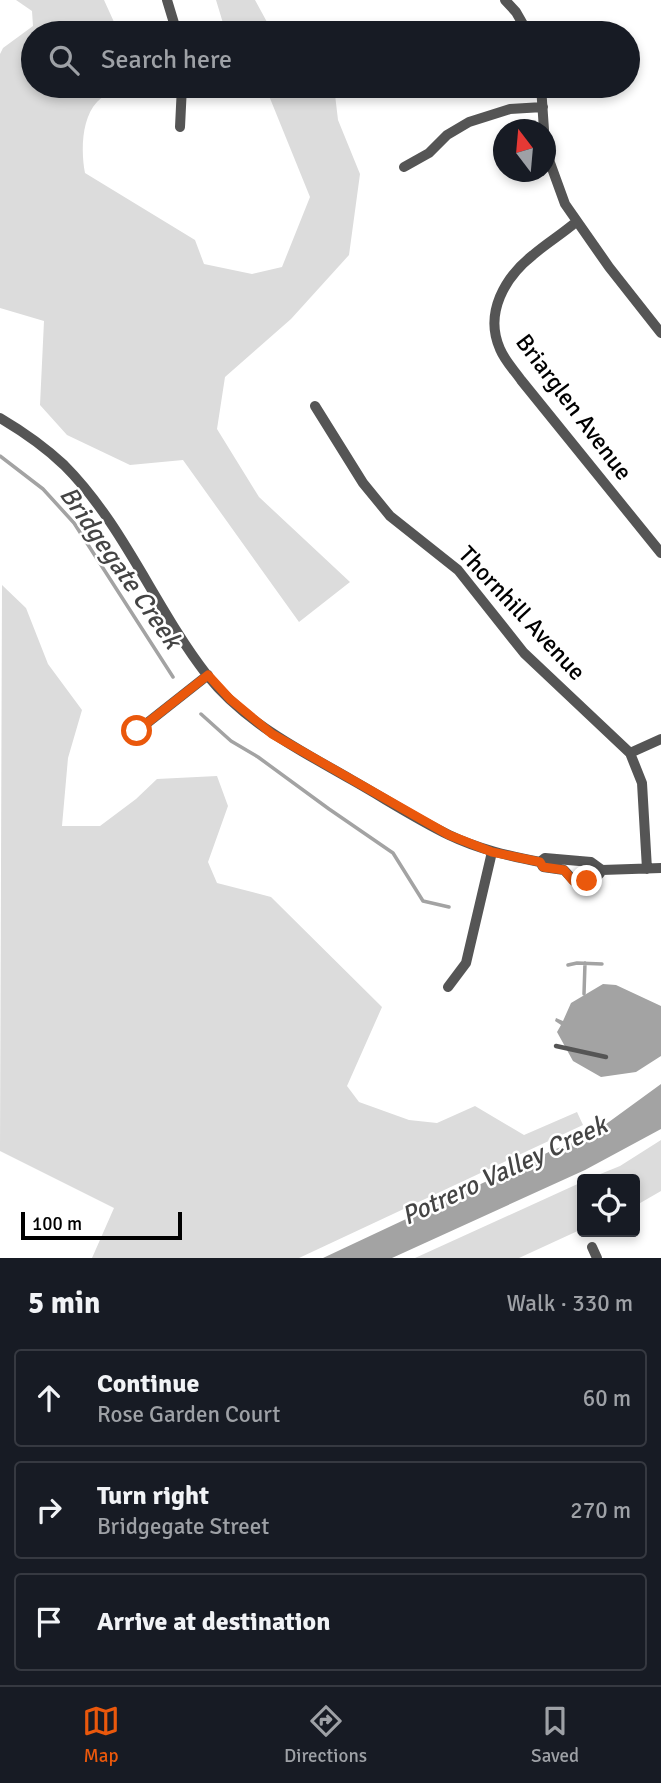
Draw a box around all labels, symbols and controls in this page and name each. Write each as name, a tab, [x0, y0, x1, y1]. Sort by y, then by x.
search box	[21, 21, 640, 98]
icon: search	[45, 41, 83, 79]
text: Search here	[101, 44, 232, 76]
north arrow	[493, 119, 556, 182]
street label: Briarglen Avenue	[509, 328, 639, 486]
water label: Bridgegate Creek	[52, 480, 189, 657]
street label: Thornhill Avenue	[452, 539, 592, 687]
route start	[121, 715, 152, 746]
route end	[571, 865, 602, 896]
water label: Potrero Valley Creek	[397, 1108, 614, 1233]
map controls	[577, 1174, 640, 1237]
button: locate	[577, 1174, 640, 1237]
scale bar	[21, 1209, 182, 1241]
text: 100 m	[32, 1212, 82, 1236]
text: 5 min	[28, 1285, 100, 1322]
text: Walk · 330 m	[507, 1289, 633, 1318]
text: Continue	[97, 1368, 199, 1400]
icon: ahead	[30, 1379, 68, 1417]
text: 60 m	[583, 1384, 631, 1413]
text: Rose Garden Court	[97, 1400, 280, 1429]
text: Turn right	[97, 1480, 209, 1512]
icon: right	[30, 1491, 68, 1529]
text: 270 m	[570, 1496, 631, 1525]
text: Bridgegate Street	[97, 1512, 269, 1541]
icon: arrive	[30, 1603, 68, 1641]
text: Arrive at destination	[97, 1606, 330, 1638]
tab: Map	[82, 1702, 120, 1768]
tab: Directions	[284, 1702, 367, 1768]
tab: Saved	[531, 1702, 579, 1768]

